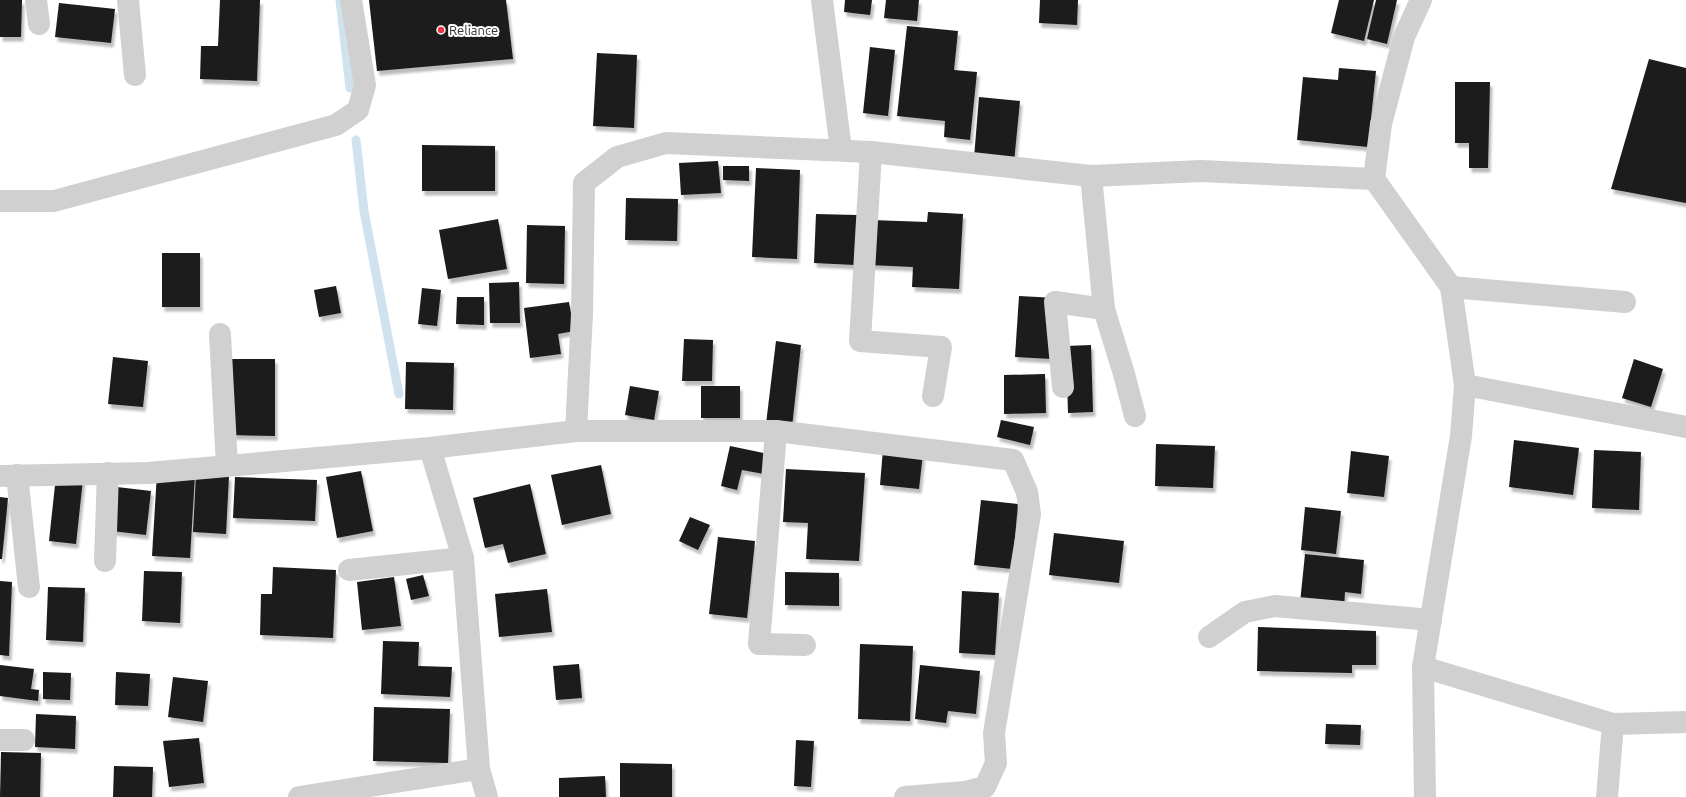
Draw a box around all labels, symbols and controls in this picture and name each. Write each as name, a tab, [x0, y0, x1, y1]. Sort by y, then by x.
place label: Reliance	[449, 23, 498, 37]
marker: Reliance	[436, 25, 446, 35]

